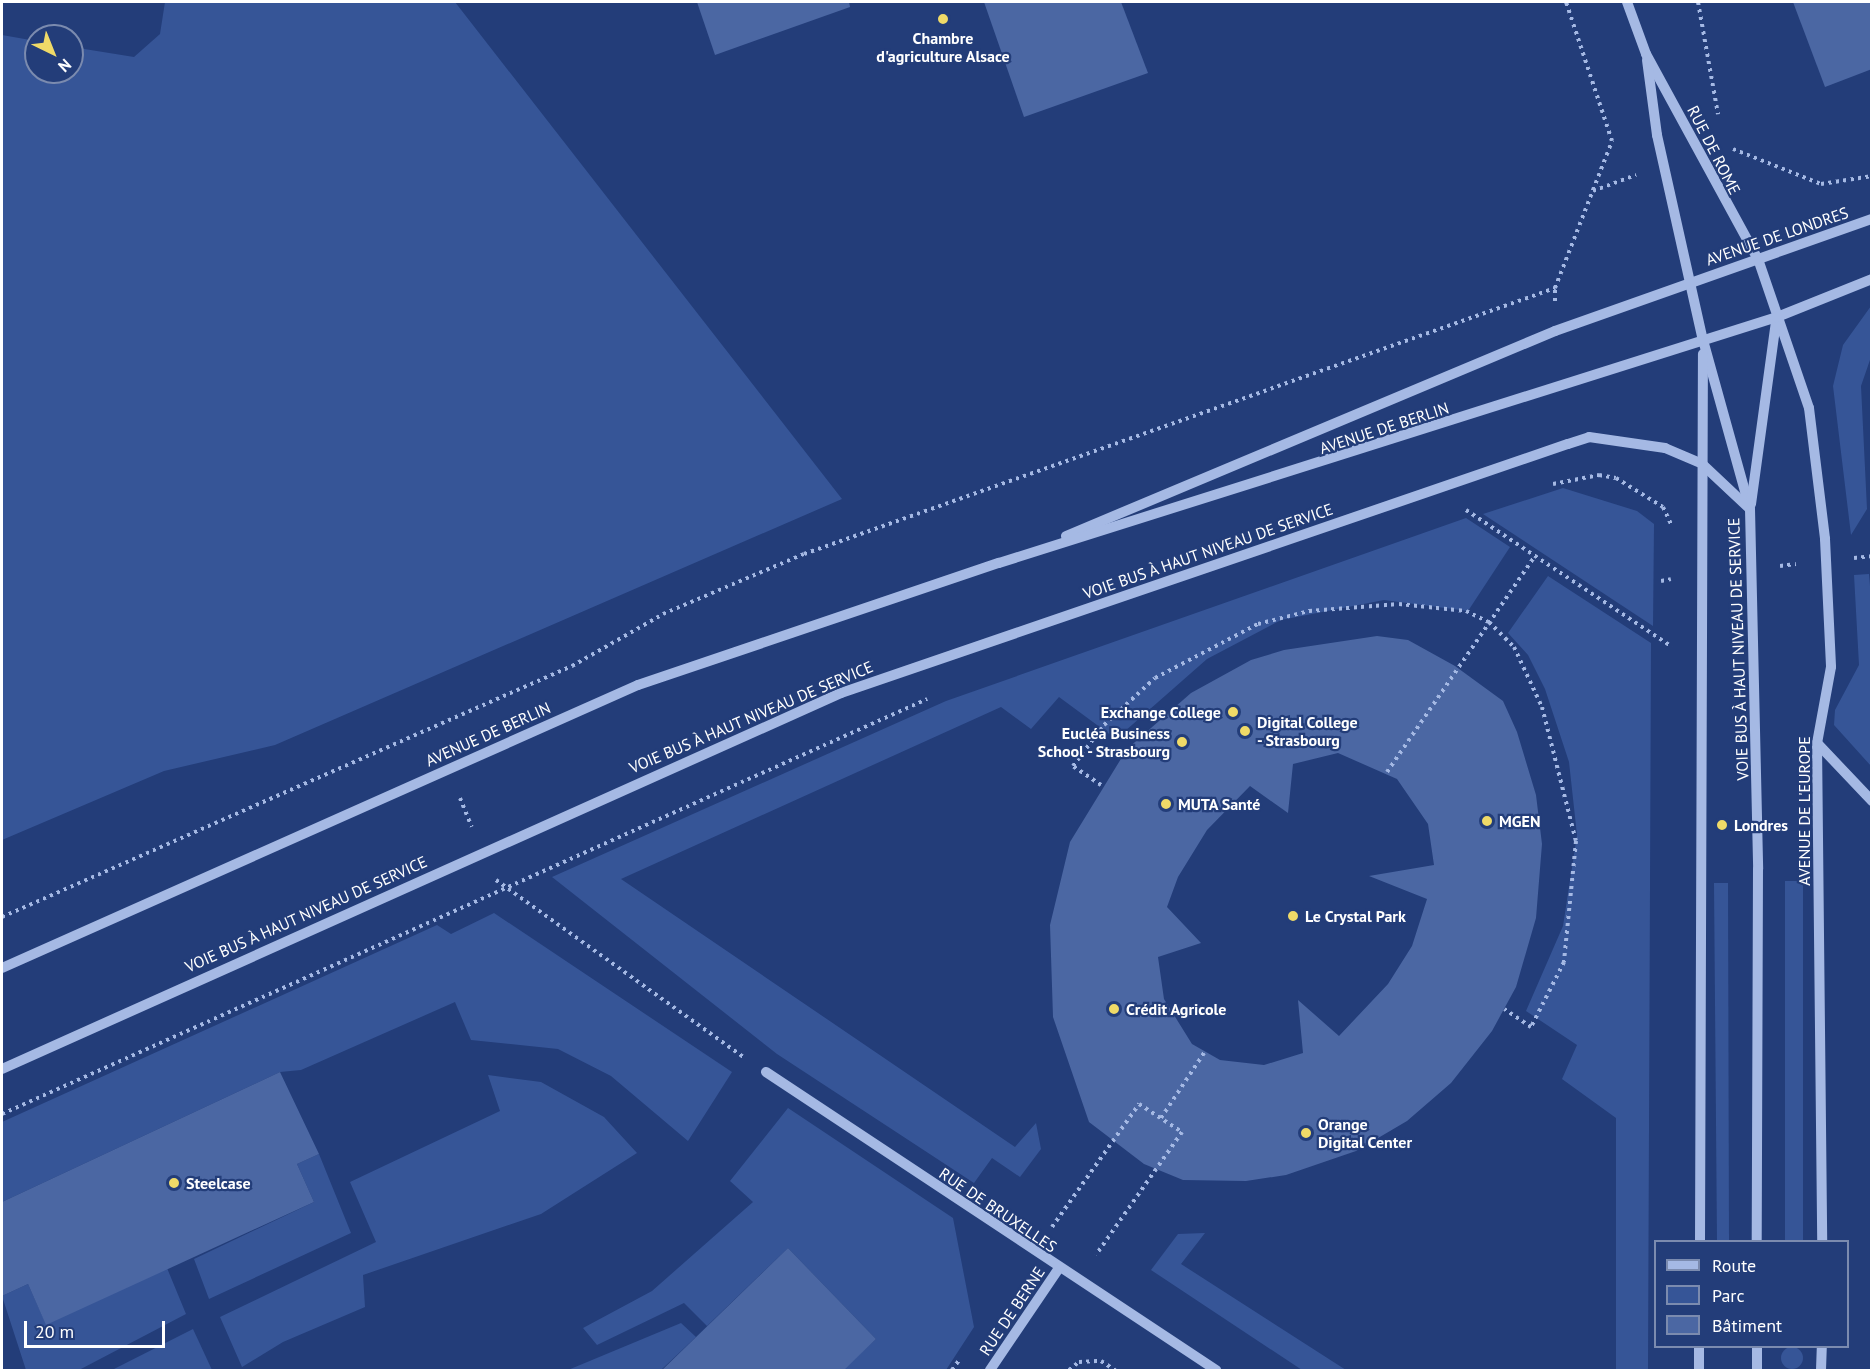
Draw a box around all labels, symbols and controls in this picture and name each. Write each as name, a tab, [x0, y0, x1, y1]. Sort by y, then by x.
marker: Chambre d'agriculture Alsace	[936, 12, 950, 26]
north arrow	[24, 24, 84, 84]
place label: Chambre d'agriculture Alsace	[876, 28, 1010, 66]
text: N	[54, 55, 76, 77]
street label: RUE DE ROME	[1683, 102, 1745, 198]
street label: AVENUE DE LONDRES	[1703, 203, 1851, 269]
street label: AVENUE DE BERLIN	[1317, 398, 1451, 458]
street label: VOIE BUS À HAUT NIVEAU DE SERVICE	[1080, 499, 1336, 603]
street label: VOIE BUS À HAUT NIVEAU DE SERVICE	[1724, 516, 1752, 782]
street label: VOIE BUS À HAUT NIVEAU DE SERVICE	[625, 656, 877, 778]
street label: AVENUE DE BERLIN	[423, 698, 553, 770]
place label: Exchange College	[1100, 702, 1221, 722]
marker: Exchange College	[1226, 705, 1240, 719]
place label: Digital College - Strasbourg	[1257, 712, 1358, 750]
place label: Eucléa Business School - Strasbourg	[1036, 723, 1170, 761]
marker: Digital College - Strasbourg	[1238, 724, 1252, 738]
marker: Eucléa Business School - Strasbourg	[1175, 735, 1189, 749]
street label: AVENUE DE L'EUROPE	[1794, 736, 1814, 886]
place label: MUTA Santé	[1178, 794, 1261, 814]
marker: MUTA Santé	[1159, 797, 1173, 811]
place label: MGEN	[1499, 811, 1540, 831]
marker: MGEN	[1480, 814, 1494, 828]
place label: Londres	[1734, 815, 1788, 835]
marker: Londres	[1715, 818, 1729, 832]
street label: VOIE BUS À HAUT NIVEAU DE SERVICE	[181, 851, 431, 977]
place label: Le Crystal Park	[1305, 906, 1406, 926]
marker: Le Crystal Park	[1286, 909, 1300, 923]
place label: Crédit Agricole	[1126, 999, 1227, 1019]
marker: Crédit Agricole	[1107, 1002, 1121, 1016]
place label: Orange Digital Center	[1318, 1114, 1412, 1152]
marker: Orange Digital Center	[1299, 1126, 1313, 1140]
street label: RUE DE BRUXELLES	[936, 1164, 1060, 1256]
place label: Steelcase	[186, 1173, 251, 1193]
marker: Steelcase	[167, 1176, 181, 1190]
legend	[1654, 1240, 1849, 1348]
text: Route	[1712, 1254, 1756, 1277]
street label: RUE DE BERNE	[975, 1263, 1049, 1359]
text: Parc	[1712, 1284, 1745, 1307]
scale bar	[27, 1309, 168, 1347]
text: Bâtiment	[1712, 1314, 1782, 1337]
text: 20 m	[35, 1320, 74, 1343]

